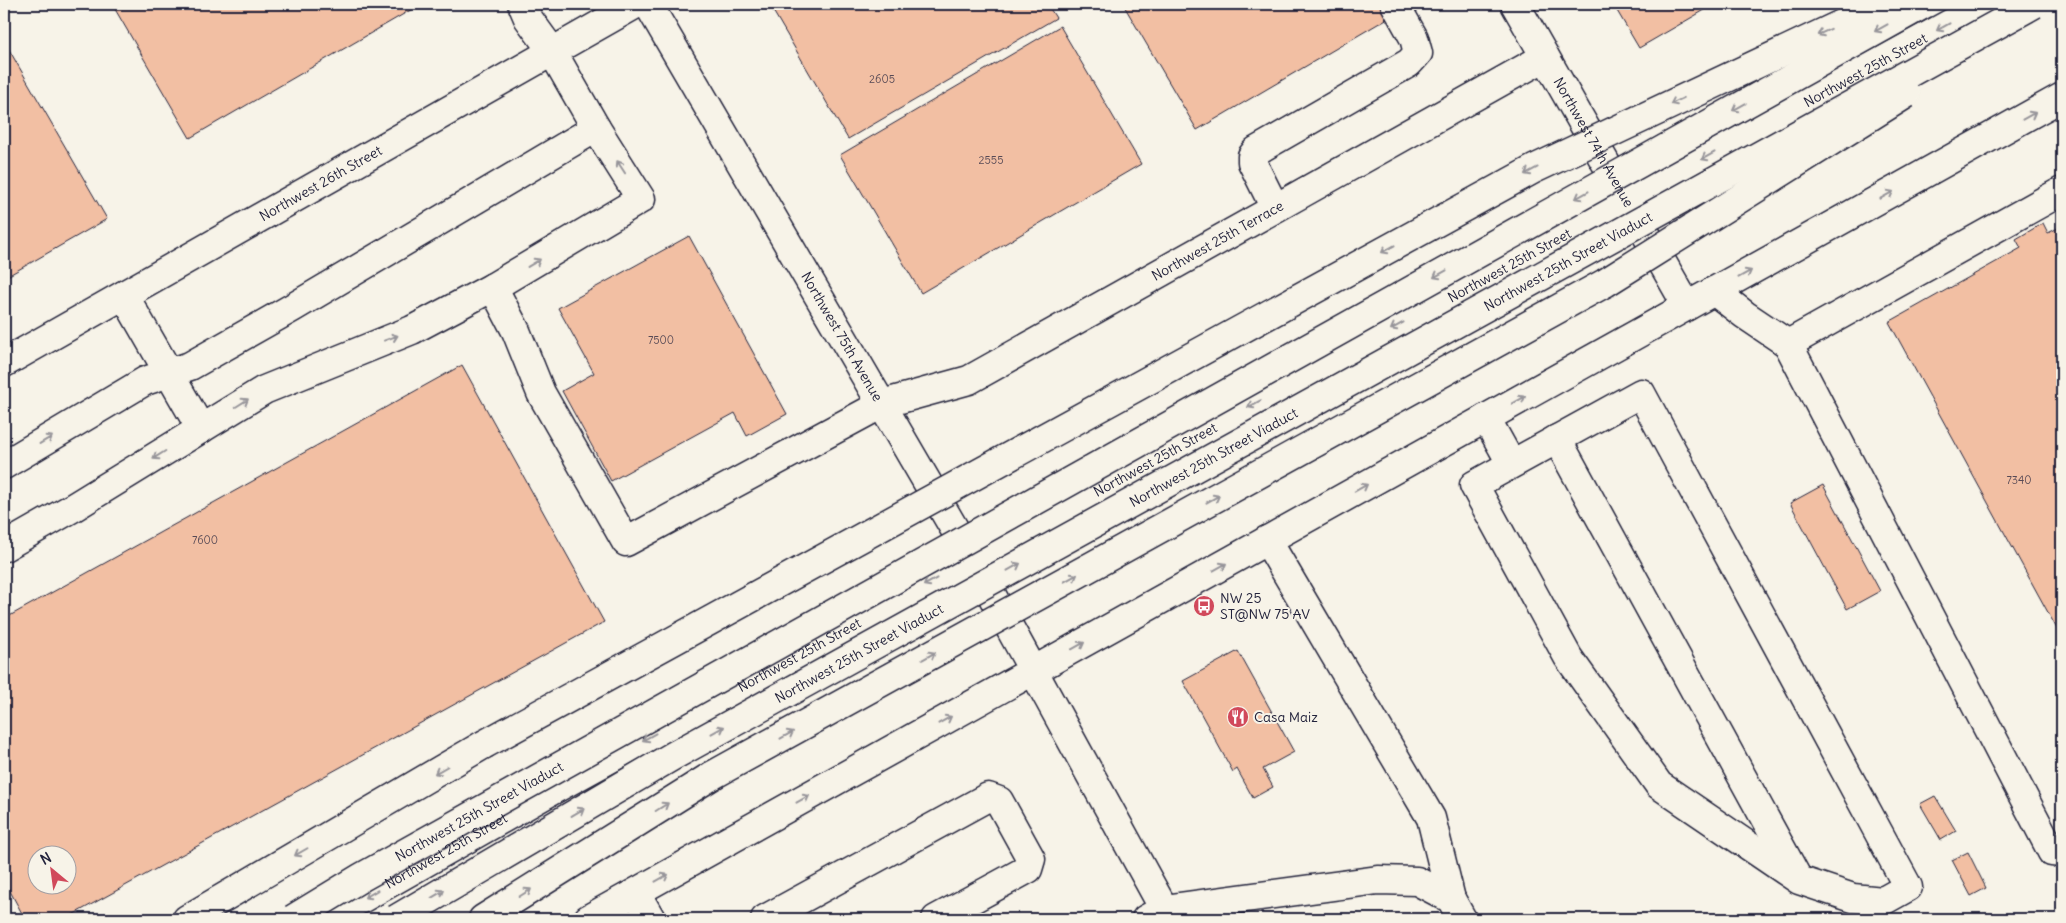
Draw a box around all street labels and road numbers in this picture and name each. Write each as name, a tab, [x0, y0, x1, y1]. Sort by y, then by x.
street label: Northwest 25th Street	[1801, 29, 1931, 111]
street label: Northwest 74th Avenue	[1550, 74, 1638, 210]
street label: Northwest 26th Street	[256, 141, 385, 225]
street label: Northwest 25th Terrace	[1148, 197, 1287, 285]
street label: Northwest 25th Street Viaduct	[1480, 209, 1654, 315]
street label: Northwest 25th Street	[1445, 223, 1573, 305]
street label: Northwest 75th Avenue	[797, 269, 887, 404]
street label: Northwest 25th Street Viaduct	[1126, 404, 1300, 510]
street label: Northwest 25th Street	[1090, 418, 1218, 500]
street label: Northwest 25th Street Viaduct	[771, 600, 945, 706]
street label: Northwest 25th Street	[735, 613, 863, 695]
street label: Northwest 25th Street Viaduct	[392, 758, 566, 864]
street label: Northwest 25th Street	[382, 809, 510, 893]

